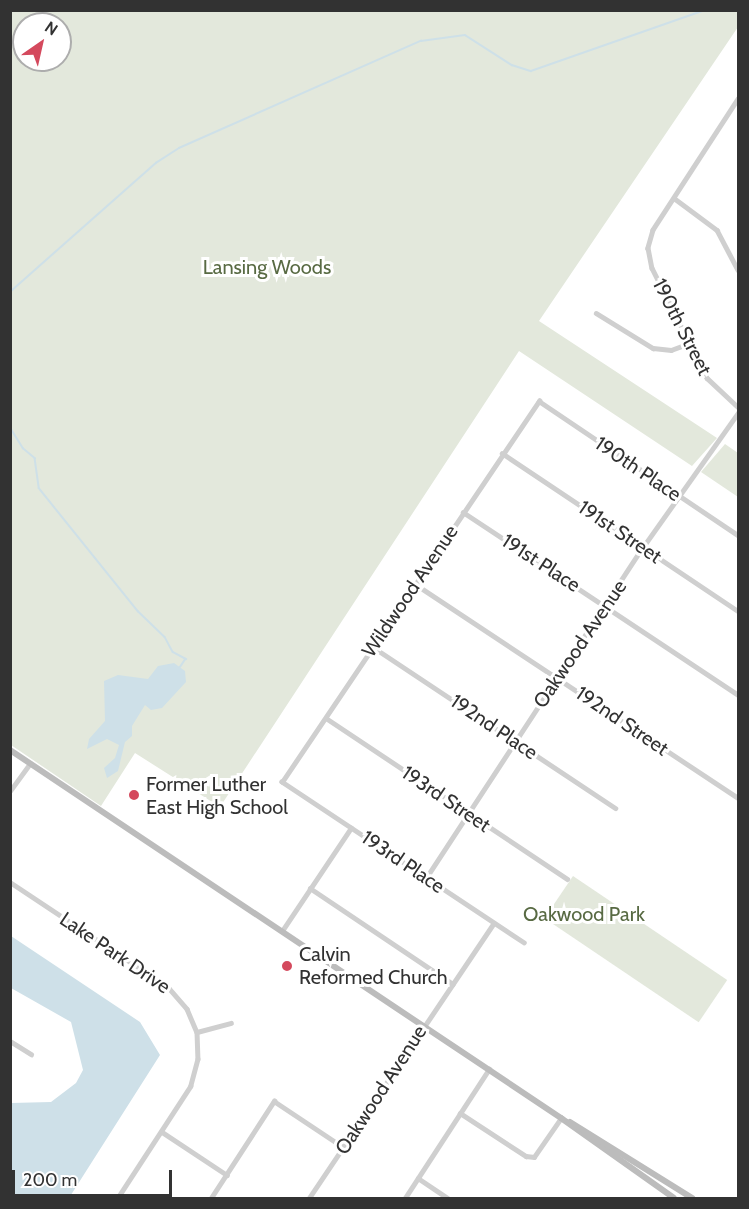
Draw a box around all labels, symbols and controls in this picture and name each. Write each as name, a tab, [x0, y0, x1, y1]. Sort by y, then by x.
north arrow	[12, 12, 72, 72]
text: N	[41, 17, 61, 39]
park label: Lansing Woods	[203, 255, 331, 279]
street label: 190th Street	[647, 275, 717, 379]
street label: 190th Place	[590, 431, 686, 507]
street label: 191st Street	[574, 495, 666, 569]
street label: Wildwood Avenue	[357, 520, 463, 662]
street label: 191st Place	[497, 529, 585, 597]
street label: Oakwood Avenue	[528, 575, 632, 713]
street label: 192nd Street	[571, 681, 673, 761]
street label: 192nd Place	[446, 689, 542, 765]
street label: 193rd Street	[397, 761, 495, 837]
place label: Former Luther East High School	[146, 772, 288, 819]
marker: Former Luther East High School	[127, 788, 141, 802]
street label: 193rd Place	[357, 825, 449, 899]
park label: Oakwood Park	[523, 902, 645, 926]
street label: Lake Park Drive	[55, 907, 175, 999]
place label: Calvin Reformed Church	[299, 942, 448, 989]
marker: Calvin Reformed Church	[280, 959, 294, 973]
street label: Oakwood Avenue	[330, 1021, 432, 1159]
scale bar	[15, 1158, 176, 1196]
text: 200 m	[23, 1169, 77, 1191]

